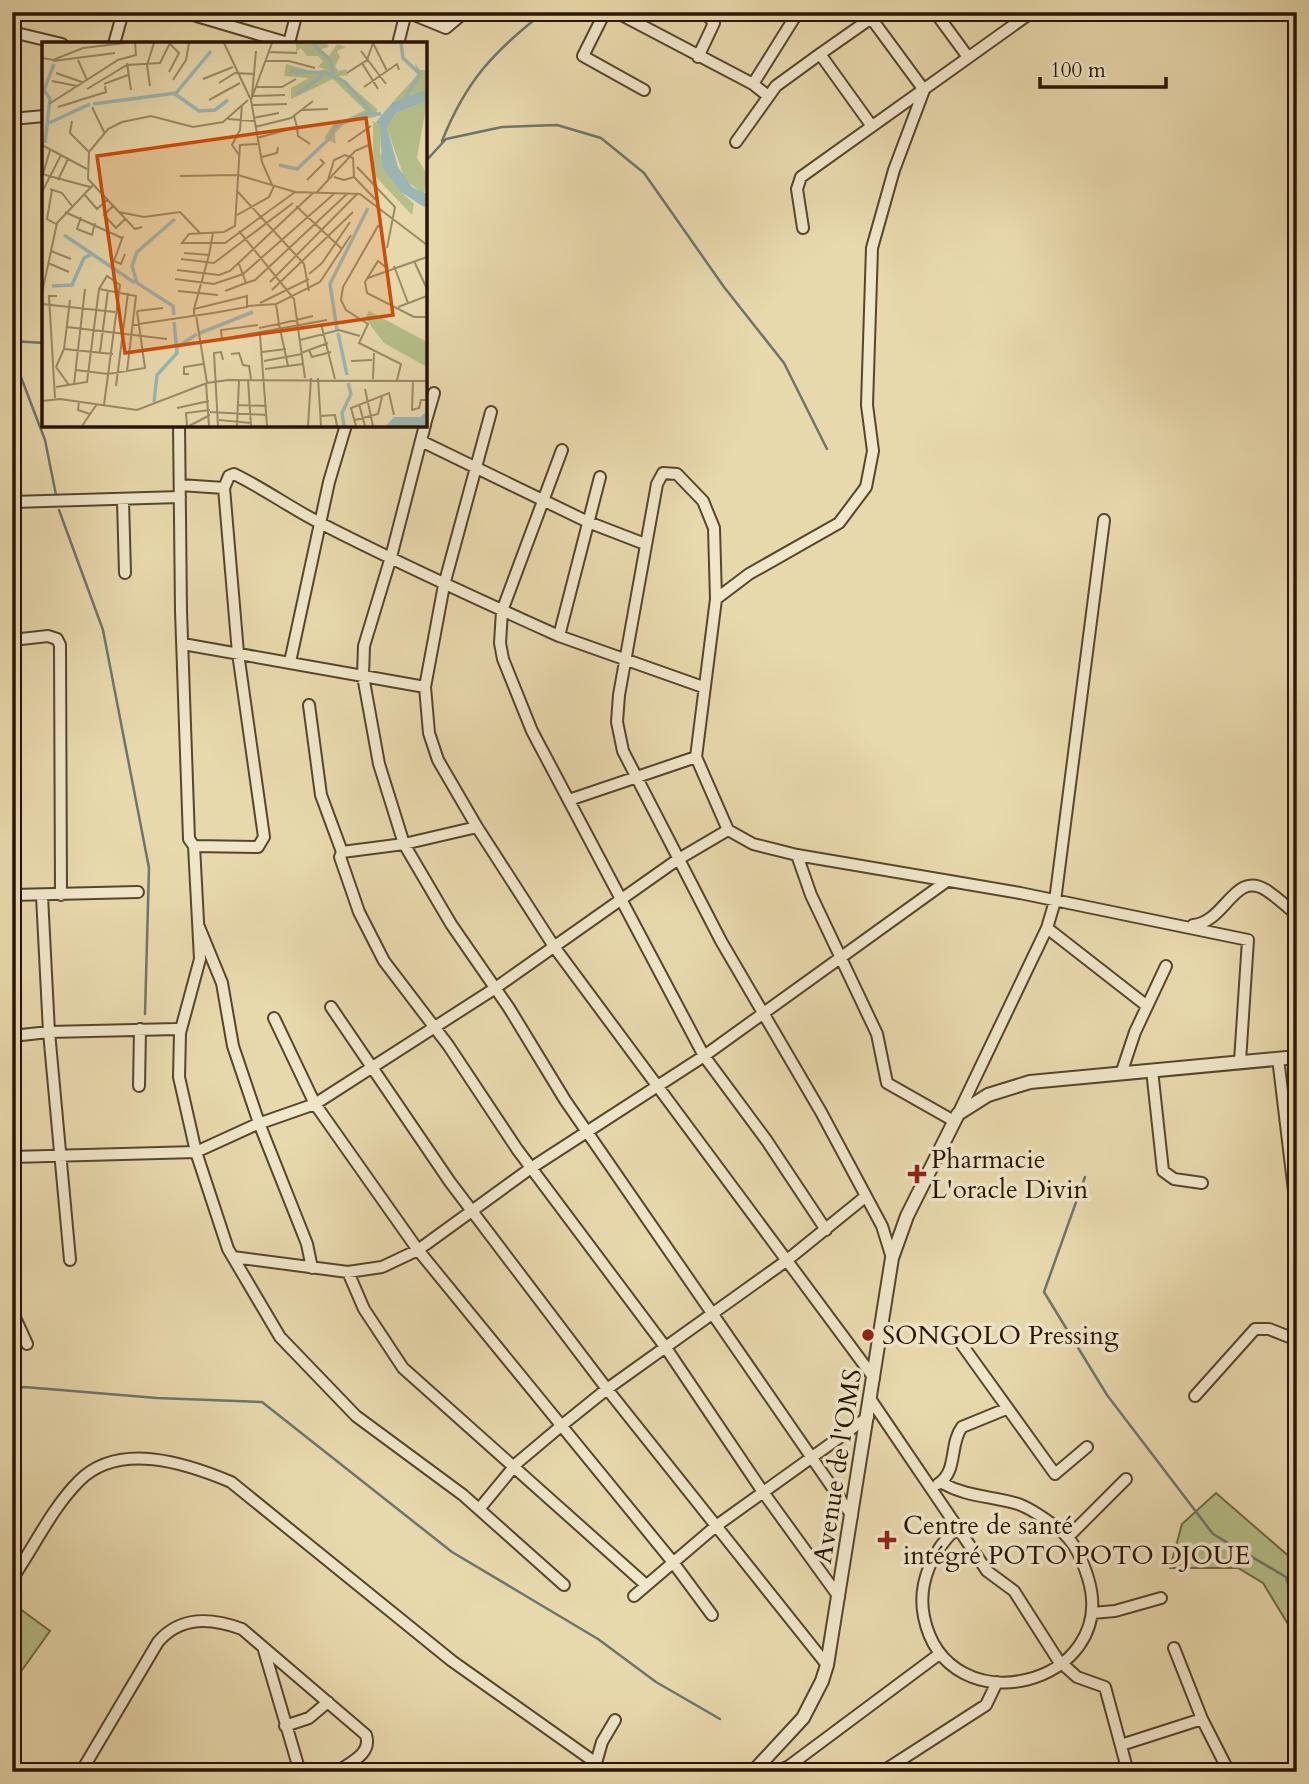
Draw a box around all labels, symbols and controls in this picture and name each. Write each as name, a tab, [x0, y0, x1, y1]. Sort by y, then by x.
inset map	[42, 42, 427, 427]
scale bar	[1040, 46, 1166, 90]
text: 100 m	[1050, 56, 1106, 85]
place label: Pharmacie L'oracle Divin	[931, 1142, 1089, 1207]
marker: Pharmacie L'oracle Divin	[909, 1166, 925, 1182]
place label: SONGOLO Pressing	[882, 1318, 1119, 1353]
marker: SONGOLO Pressing	[860, 1327, 876, 1343]
street label: Avenue de l'OMS	[805, 1366, 870, 1566]
place label: Centre de santé intégré POTO POTO DJOUE	[903, 1508, 1250, 1573]
marker: Centre de santé intégré POTO POTO DJOUE	[877, 1530, 897, 1550]

